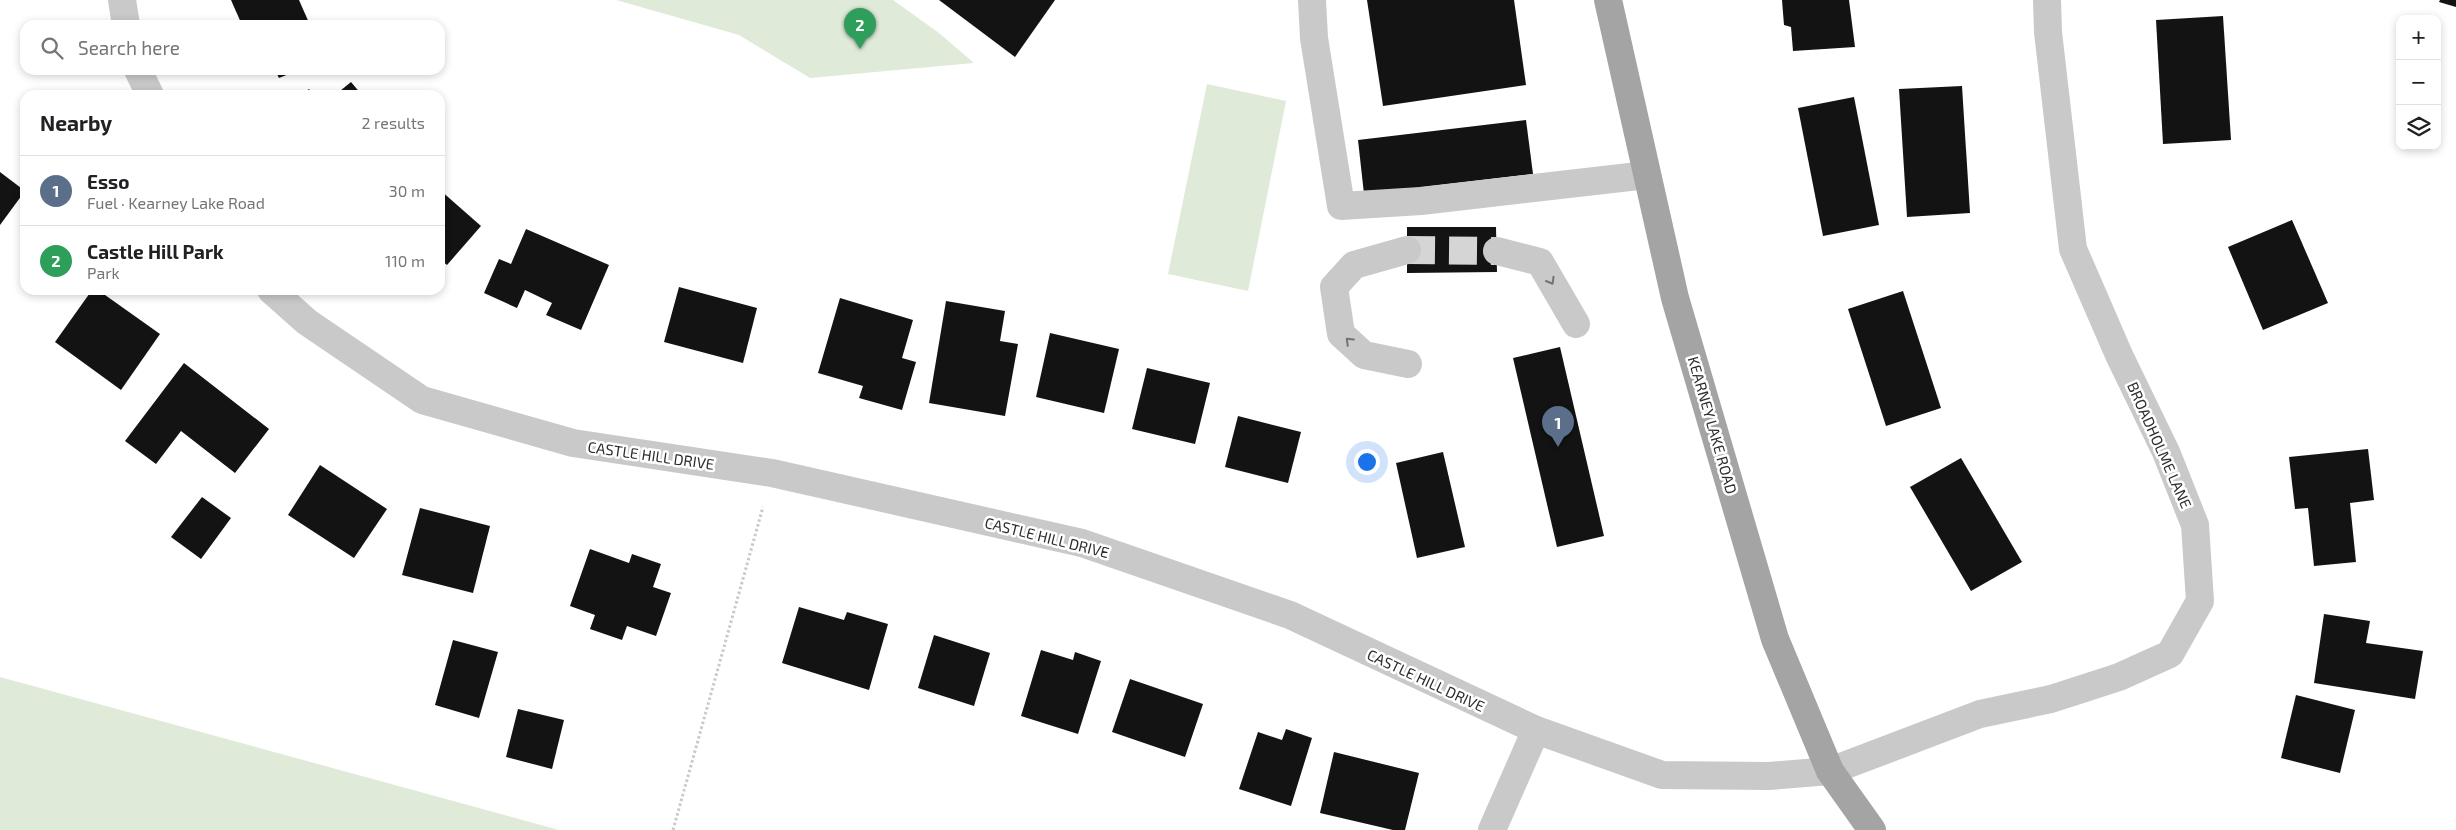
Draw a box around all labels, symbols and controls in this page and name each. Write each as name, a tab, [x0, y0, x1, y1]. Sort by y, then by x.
pin: 2	[844, 8, 876, 49]
map controls	[2396, 15, 2441, 150]
button: +	[2396, 15, 2441, 60]
search box	[20, 20, 445, 75]
icon: search	[38, 34, 66, 62]
text: Search here	[78, 36, 180, 59]
button: −	[2396, 60, 2441, 105]
button: layers	[2396, 105, 2441, 150]
text: Nearby	[40, 110, 112, 135]
text: 2 results	[362, 113, 425, 132]
text: Esso	[87, 170, 129, 193]
text: 1	[53, 181, 59, 200]
text: 30 m	[389, 181, 425, 200]
text: Fuel · Kearney Lake Road	[87, 193, 265, 212]
text: Castle Hill Park	[87, 240, 224, 263]
text: 2	[51, 251, 61, 270]
text: 110 m	[385, 251, 425, 270]
text: Park	[87, 263, 120, 282]
one-way arrow	[1544, 275, 1554, 284]
one-way arrow	[1346, 338, 1355, 347]
street label: KEARNEY LAKE ROAD	[1685, 354, 1741, 496]
street label: BROADHOLME LANE	[2124, 379, 2196, 511]
pin: 1	[1542, 406, 1574, 447]
street label: CASTLE HILL DRIVE	[587, 437, 715, 473]
your location	[1354, 449, 1380, 475]
street label: CASTLE HILL DRIVE	[983, 513, 1111, 561]
street label: CASTLE HILL DRIVE	[1364, 645, 1488, 715]

